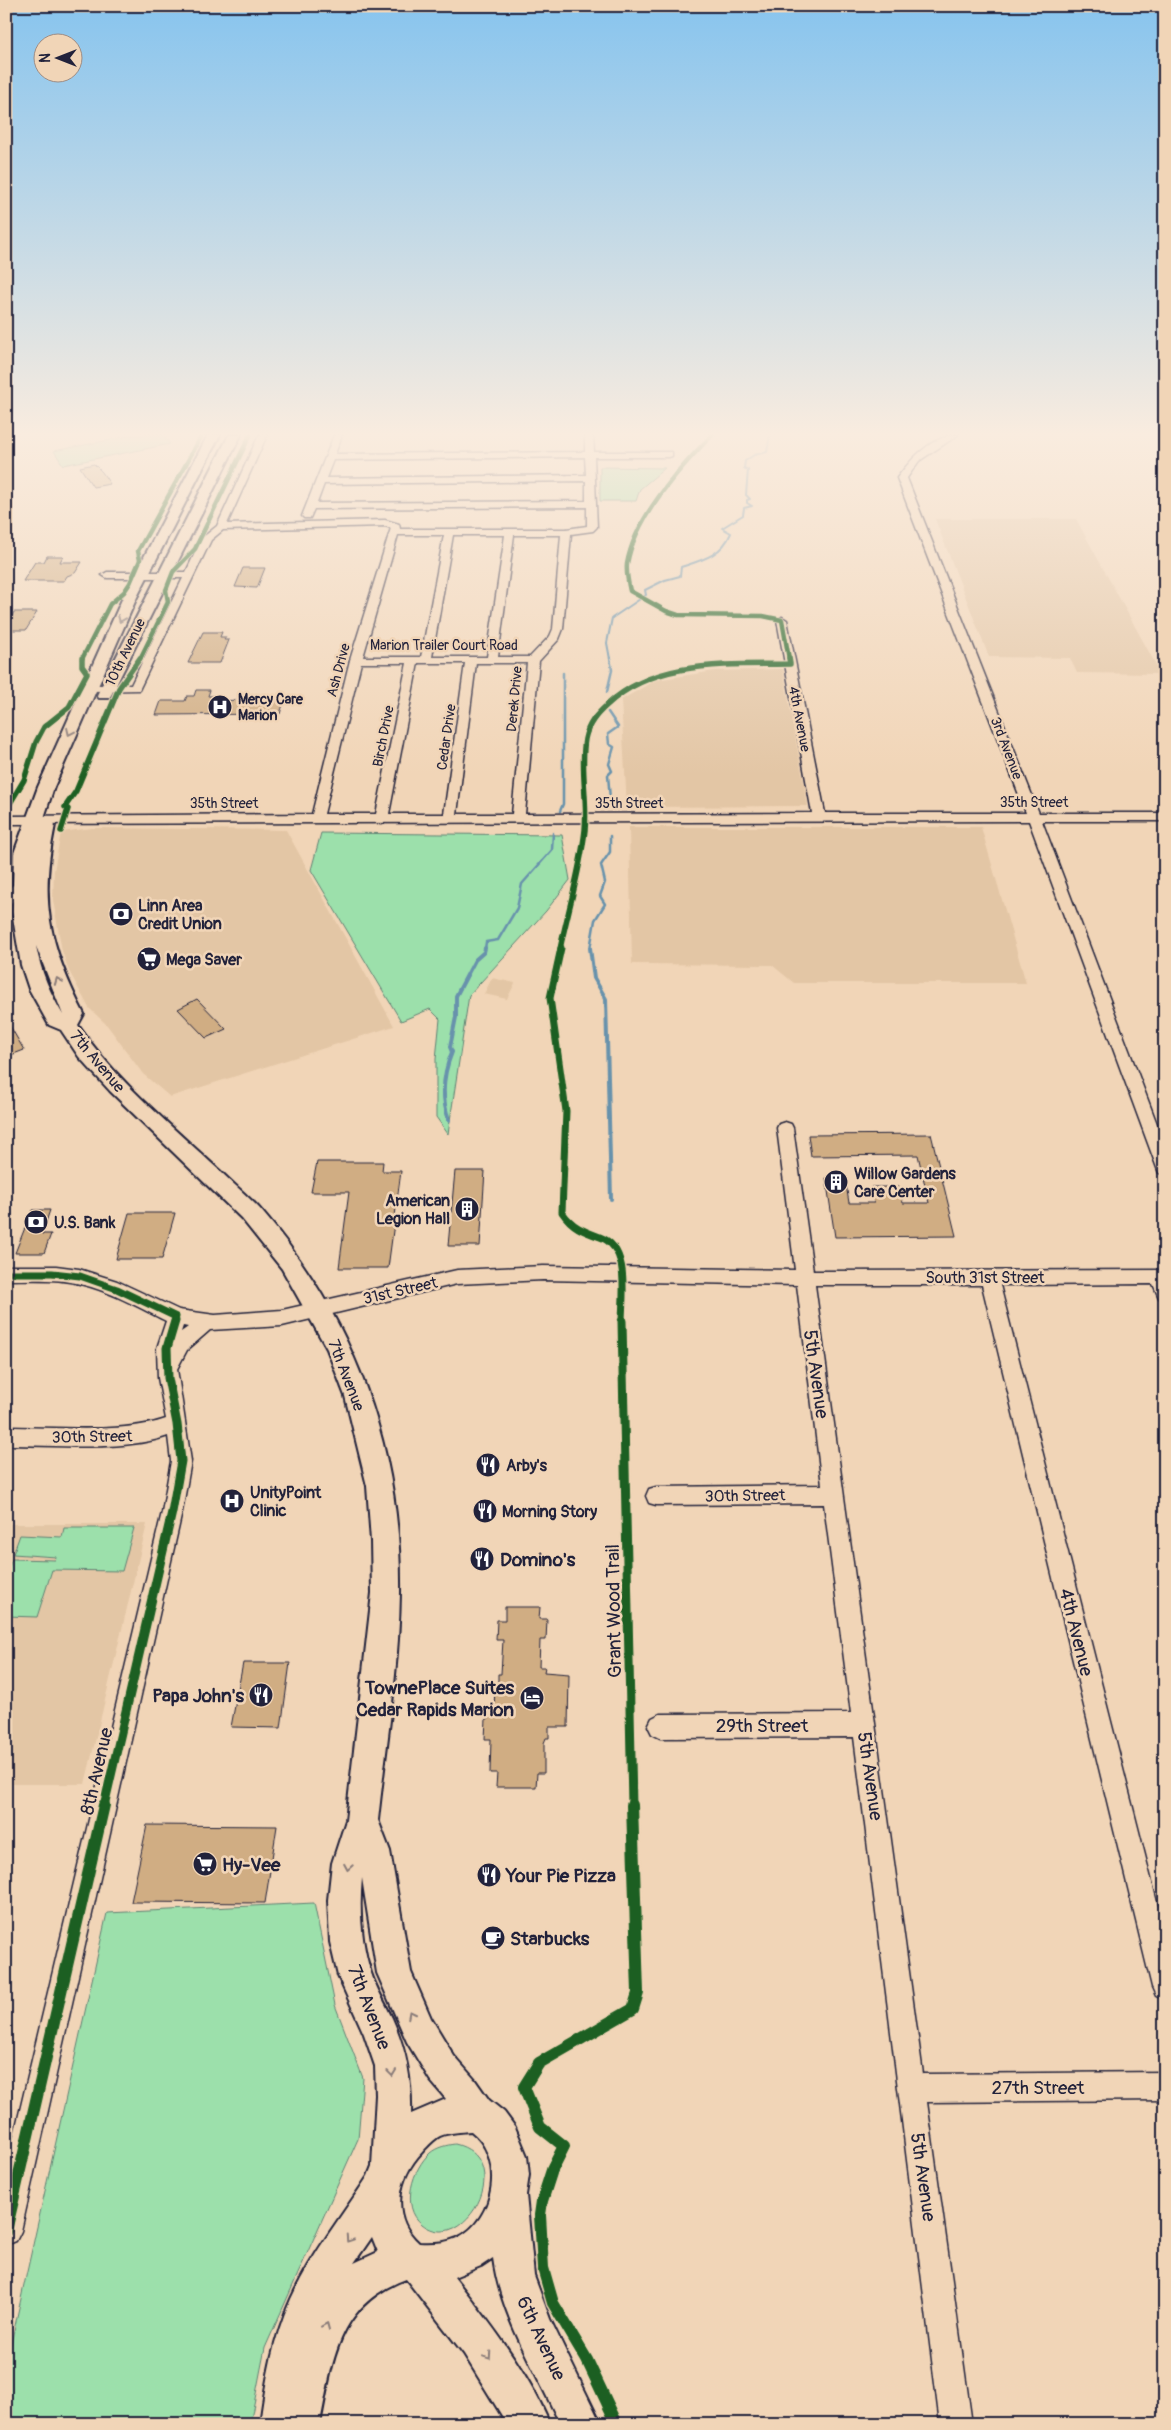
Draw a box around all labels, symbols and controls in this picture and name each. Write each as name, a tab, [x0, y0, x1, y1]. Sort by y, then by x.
north arrow	[32, 32, 82, 82]
text: N	[37, 53, 54, 63]
one-way arrow	[117, 614, 128, 623]
street label: 10th Avenue	[102, 615, 149, 689]
street label: Marion Trailer Court Road	[370, 637, 518, 654]
street label: Ash Drive	[323, 641, 354, 699]
street label: Derek Drive	[503, 665, 526, 733]
street label: 4th Avenue	[785, 685, 814, 753]
place label: Mercy Care Marion	[238, 691, 304, 724]
hospital icon: Mercy Care Marion	[207, 694, 233, 720]
street label: Cedar Drive	[433, 703, 460, 771]
street label: Birch Drive	[369, 704, 398, 768]
street label: 3rd Avenue	[987, 715, 1026, 782]
one-way arrow	[66, 727, 77, 736]
street label: 35th Street	[1000, 794, 1069, 811]
street label: 35th Street	[190, 795, 259, 812]
street label: 35th Street	[595, 795, 664, 812]
place label: Linn Area Credit Union	[138, 896, 222, 934]
bank icon: Linn Area Credit Union	[108, 901, 134, 927]
supermarket icon: Mega Saver	[136, 946, 162, 972]
place label: Mega Saver	[166, 950, 242, 970]
one-way arrow	[54, 977, 64, 986]
street label: 7th Avenue	[65, 1026, 129, 1097]
place label: Willow Gardens Care Center	[854, 1164, 957, 1202]
building icon: Willow Gardens Care Center	[823, 1169, 849, 1195]
place label: American Legion Hall	[376, 1191, 450, 1229]
building icon: American Legion Hall	[454, 1196, 480, 1222]
bank icon: U.S. Bank	[23, 1209, 49, 1235]
place label: U.S. Bank	[54, 1213, 116, 1233]
street label: South 31st Street	[925, 1268, 1045, 1288]
street label: 31st Street	[361, 1273, 440, 1309]
street label: 5th Avenue	[798, 1328, 834, 1421]
street label: 7th Avenue	[323, 1337, 369, 1414]
street label: 30th Street	[52, 1426, 133, 1448]
restaurant icon: Arby's	[475, 1452, 501, 1478]
place label: Arby's	[506, 1456, 548, 1476]
place label: UnityPoint Clinic	[250, 1483, 322, 1521]
street label: 30th Street	[705, 1485, 786, 1507]
hospital icon: UnityPoint Clinic	[219, 1488, 245, 1514]
restaurant icon: Morning Story	[472, 1498, 498, 1524]
place label: Morning Story	[502, 1502, 597, 1522]
street label: Grant Wood Trail	[601, 1544, 627, 1678]
restaurant icon: Domino's	[469, 1546, 495, 1572]
place label: Domino's	[500, 1548, 576, 1572]
street label: 4th Avenue	[1053, 1586, 1099, 1679]
place label: TownePlace Suites Cedar Rapids Marion	[356, 1676, 515, 1722]
restaurant icon: Papa John's	[248, 1682, 274, 1708]
place label: Papa John's	[152, 1684, 245, 1708]
hotel icon: TownePlace Suites Cedar Rapids Marion	[519, 1685, 545, 1711]
street label: 29th Street	[716, 1714, 809, 1738]
street label: 8th Avenue	[75, 1725, 119, 1817]
street label: 5th Avenue	[852, 1730, 888, 1823]
supermarket icon: Hy-Vee	[192, 1851, 218, 1877]
place label: Hy-Vee	[222, 1853, 281, 1877]
one-way arrow	[344, 1862, 354, 1871]
restaurant icon: Your Pie Pizza	[476, 1862, 502, 1888]
place label: Your Pie Pizza	[505, 1864, 616, 1888]
cafe icon: Starbucks	[480, 1925, 506, 1951]
place label: Starbucks	[510, 1927, 590, 1951]
street label: 7th Avenue	[342, 1961, 396, 2054]
one-way arrow	[407, 2010, 417, 2019]
one-way arrow	[386, 2069, 397, 2077]
street label: 27th Street	[992, 2076, 1085, 2100]
street label: 5th Avenue	[905, 2131, 941, 2224]
one-way arrow	[346, 2233, 355, 2243]
street label: 6th Avenue	[511, 2292, 571, 2385]
one-way arrow	[320, 2322, 331, 2331]
one-way arrow	[482, 2350, 491, 2360]

